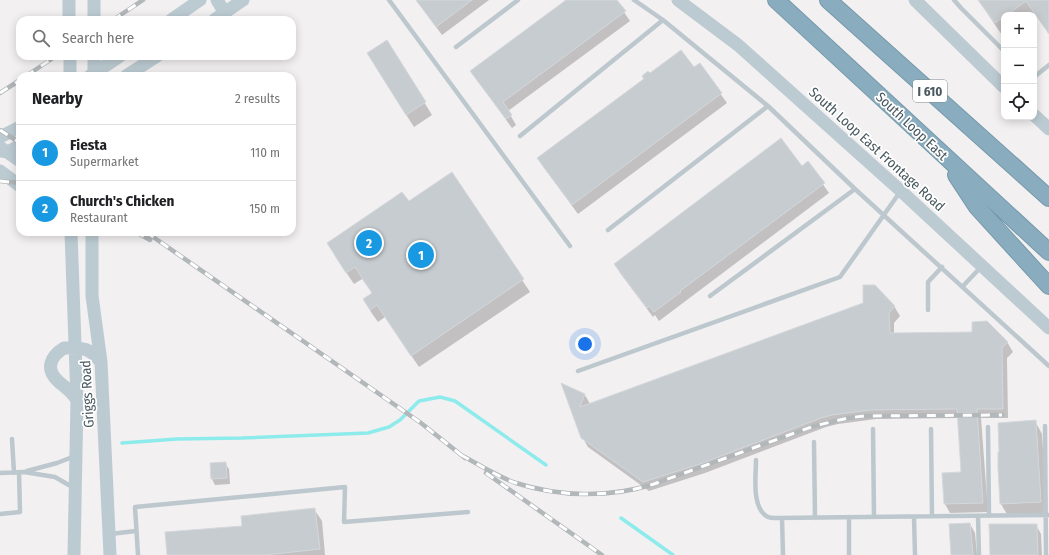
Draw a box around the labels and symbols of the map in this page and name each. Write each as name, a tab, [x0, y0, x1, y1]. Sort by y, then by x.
road number: I 610	[913, 80, 947, 102]
street label: South Loop East Frontage Road	[805, 84, 948, 215]
street label: South Loop East	[872, 89, 951, 164]
pin: 2	[356, 228, 382, 258]
pin: 1	[408, 240, 434, 270]
your location	[575, 334, 595, 354]
street label: Griggs Road	[77, 360, 98, 428]

